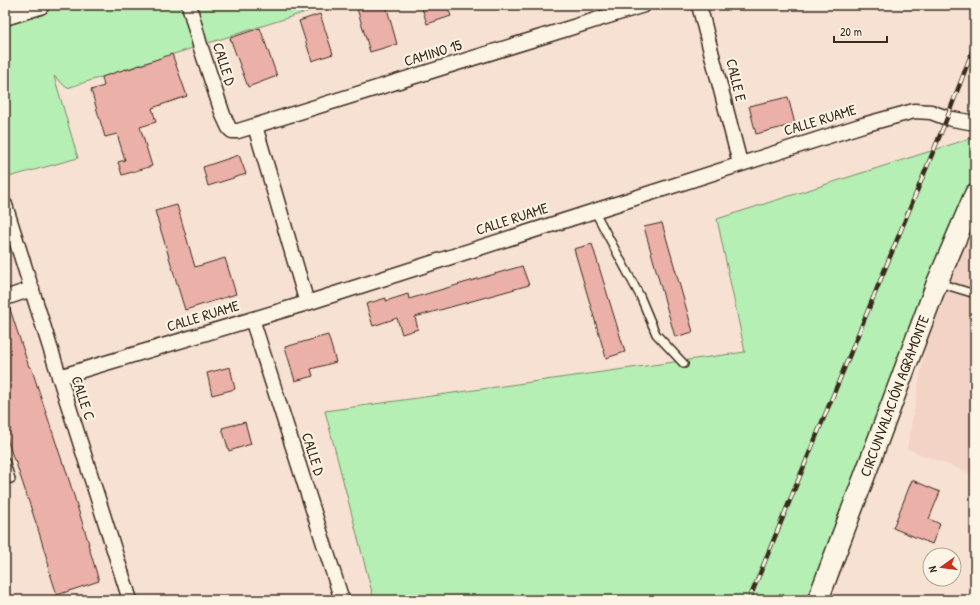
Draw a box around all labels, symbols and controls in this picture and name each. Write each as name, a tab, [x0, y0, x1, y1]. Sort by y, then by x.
scale bar	[834, 18, 887, 44]
text: 20 m	[840, 23, 862, 40]
street label: CAMINO 15	[401, 34, 465, 71]
street label: CALLE D	[208, 40, 242, 89]
street label: CALLE E	[721, 56, 752, 104]
street label: CALLE RUAME	[781, 98, 859, 140]
street label: CALLE RUAME	[473, 197, 551, 240]
street label: CALLE RUAME	[164, 294, 242, 336]
street label: CIRCUNVALACIÓN AGRAMONTE	[854, 312, 934, 479]
street label: CALLE C	[67, 373, 100, 422]
street label: CALLE D	[297, 430, 331, 479]
north arrow	[922, 547, 962, 587]
text: N	[925, 565, 940, 574]

